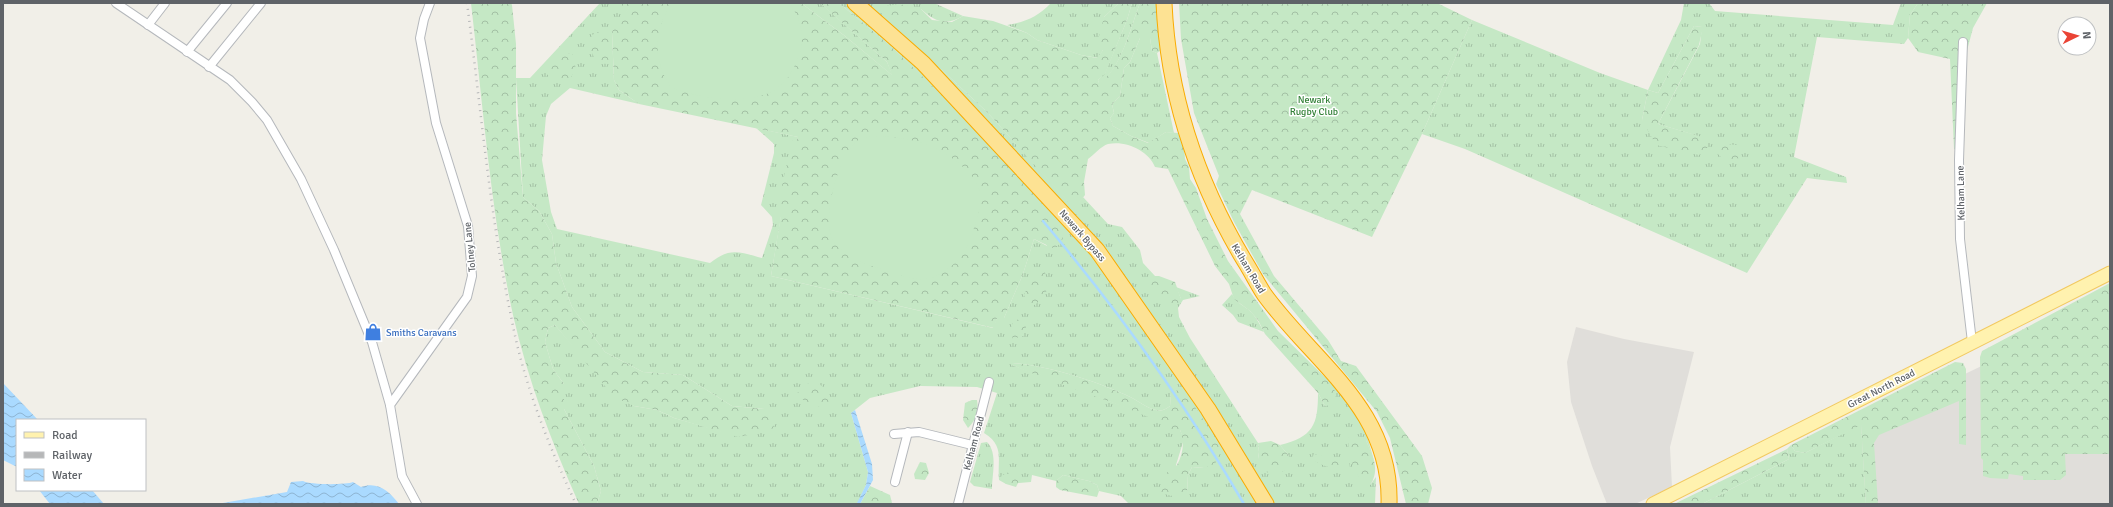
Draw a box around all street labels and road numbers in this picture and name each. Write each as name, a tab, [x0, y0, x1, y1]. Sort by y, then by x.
street label: Kelham Lane	[1955, 165, 1967, 221]
street label: Newark Bypass	[1057, 207, 1108, 264]
street label: Tolney Lane	[461, 221, 479, 272]
street label: Kelham Road	[1229, 241, 1268, 296]
street label: Great North Road	[1846, 367, 1917, 411]
street label: Kelham Road	[961, 415, 987, 472]

